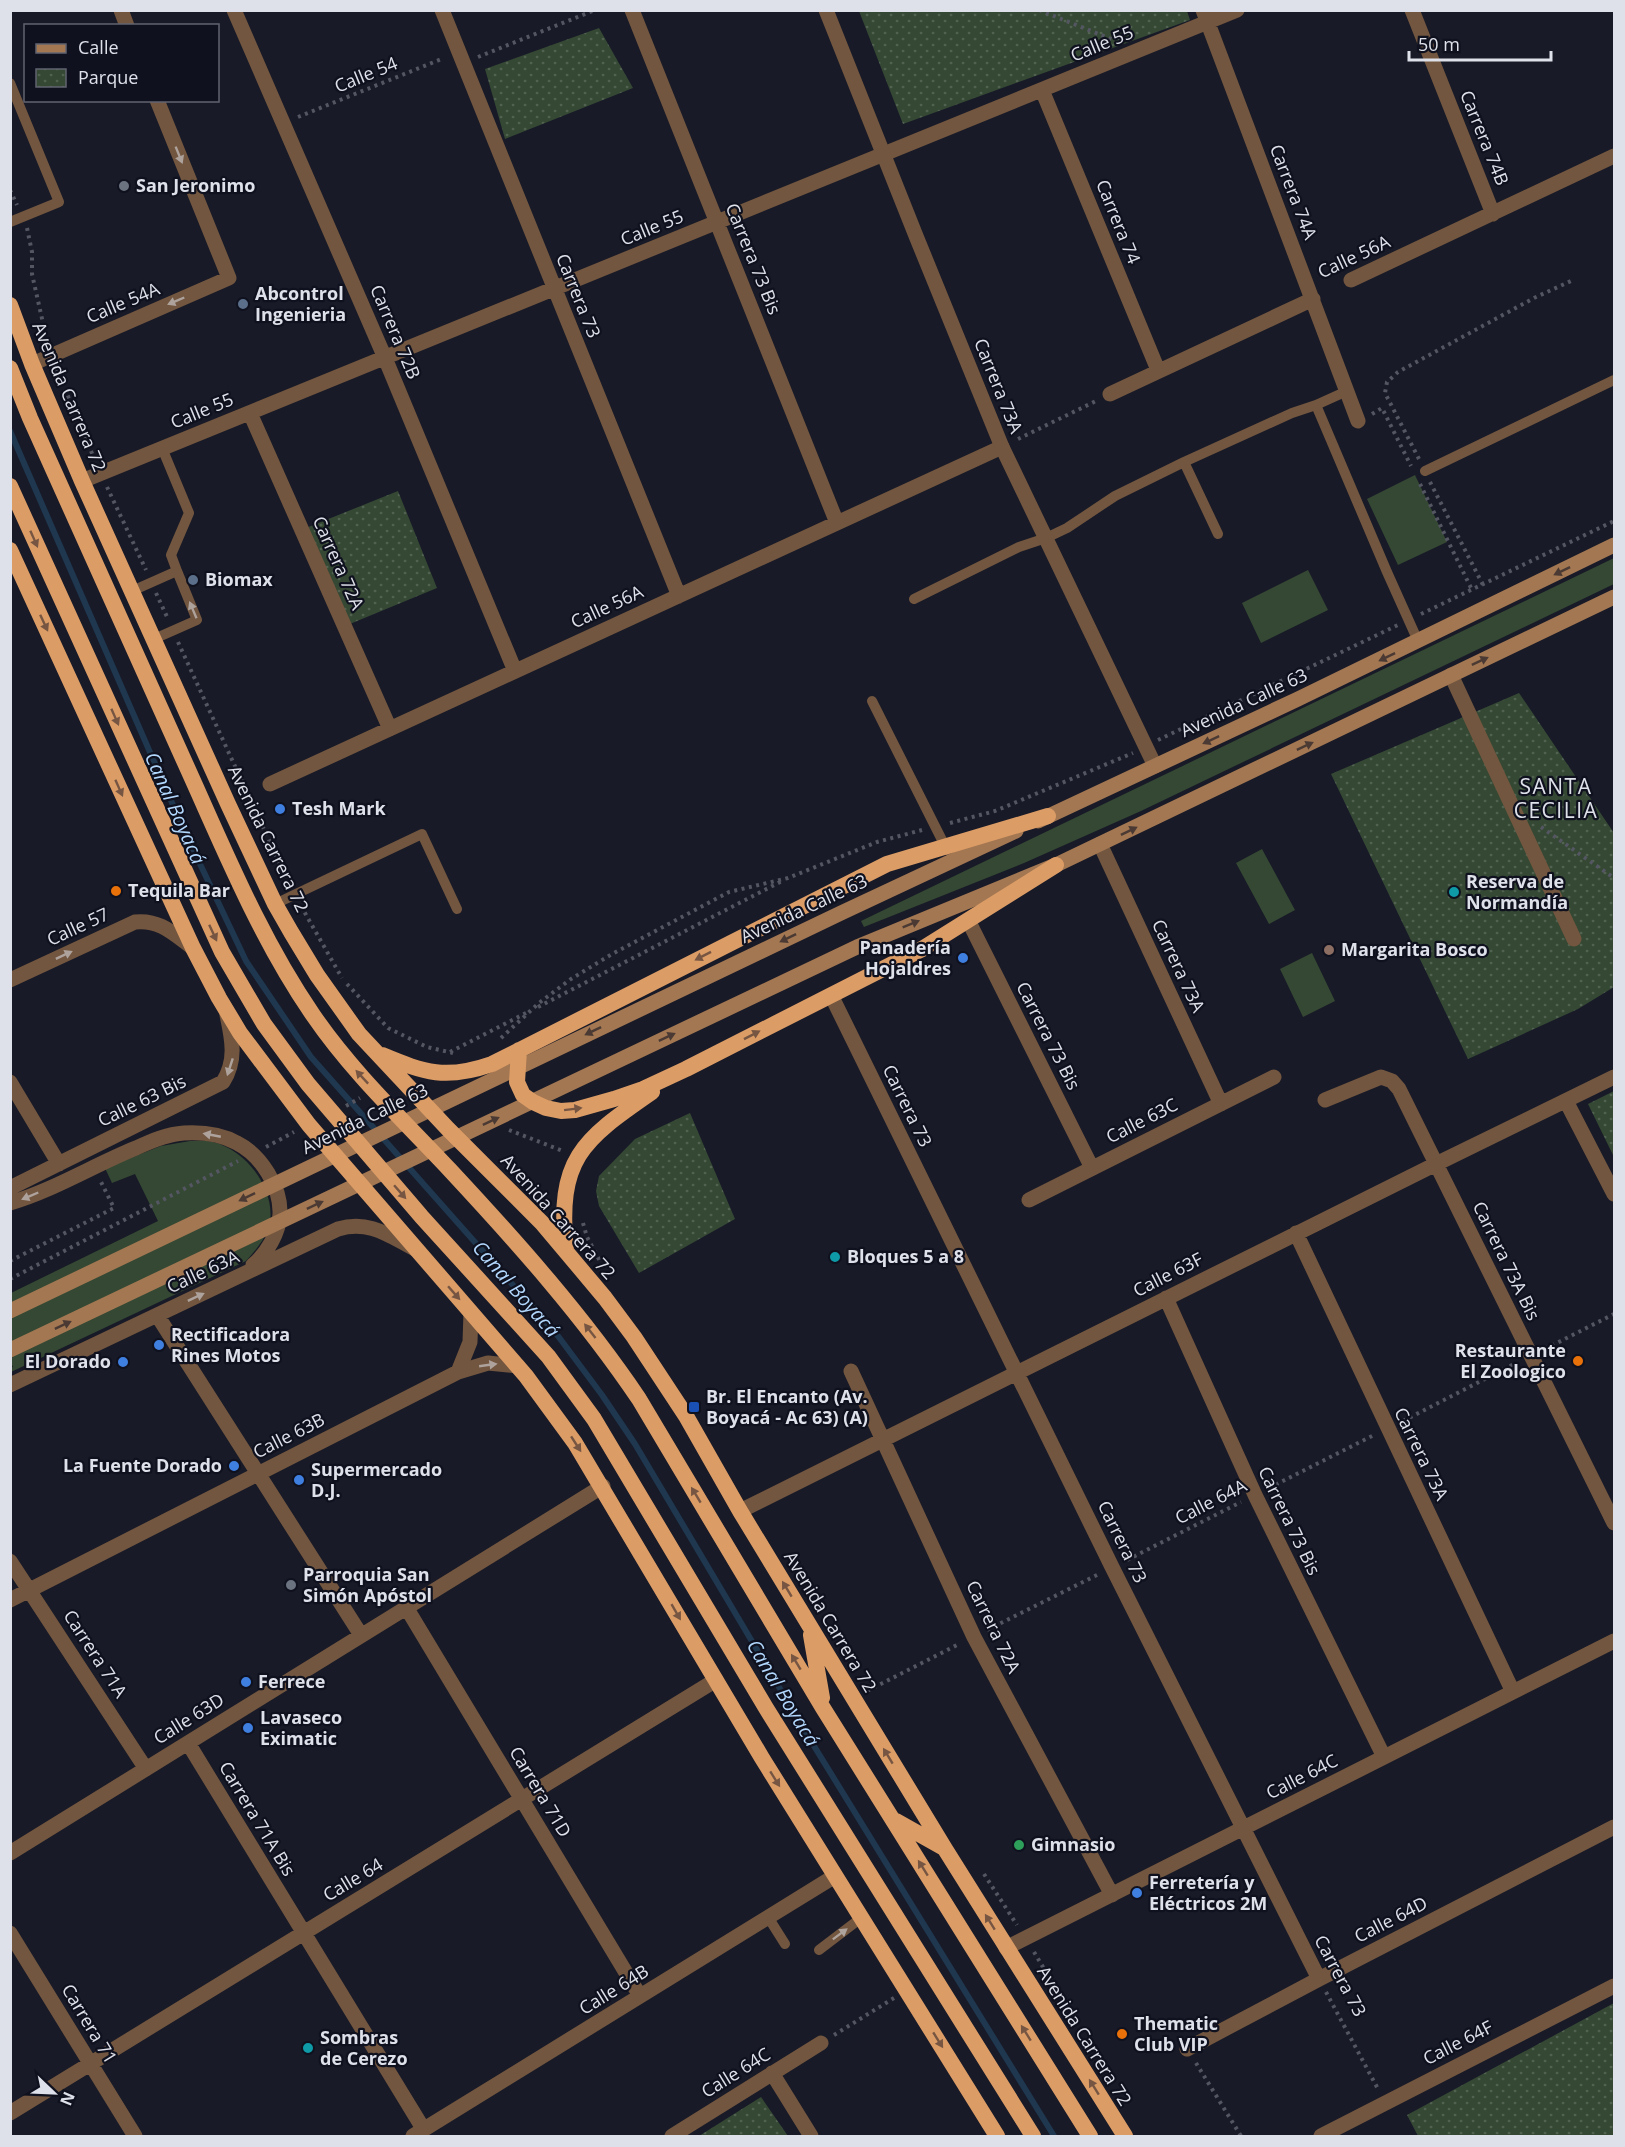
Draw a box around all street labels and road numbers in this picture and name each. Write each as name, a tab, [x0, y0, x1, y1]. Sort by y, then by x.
street label: Calle 55	[1067, 20, 1137, 67]
street label: Calle 54	[331, 51, 401, 98]
street label: Carrera 74B	[1455, 87, 1515, 189]
street label: Carrera 74A	[1265, 141, 1323, 243]
street label: Carrera 74	[1091, 176, 1147, 267]
street label: Carrera 73 Bis	[721, 199, 787, 318]
street label: Calle 55	[617, 204, 687, 251]
street label: Calle 56A	[1314, 229, 1394, 283]
street label: Carrera 73	[551, 250, 607, 341]
street label: Calle 54A	[82, 276, 163, 328]
street label: Carrera 72B	[365, 281, 427, 383]
street label: Avenida Carrera 72	[28, 318, 112, 475]
street label: Carrera 73A	[969, 335, 1029, 437]
street label: Calle 55	[167, 387, 237, 434]
street label: Carrera 72A	[308, 512, 370, 614]
street label: Calle 56A	[567, 579, 647, 633]
street label: Avenida Calle 63	[1176, 662, 1311, 742]
street label: Avenida Carrera 72	[223, 761, 315, 916]
street label: Avenida Calle 63	[736, 868, 871, 948]
street label: Calle 57	[43, 901, 112, 951]
street label: Carrera 73A	[1147, 915, 1211, 1017]
street label: Carrera 73 Bis	[1011, 977, 1086, 1094]
street label: Carrera 73	[878, 1060, 938, 1151]
street label: Calle 63 Bis	[94, 1068, 190, 1132]
street label: Avenida Calle 63	[297, 1077, 432, 1159]
street label: Calle 63C	[1102, 1092, 1181, 1148]
street label: Avenida Carrera 72	[496, 1149, 621, 1284]
street label: Carrera 73A Bis	[1468, 1197, 1546, 1324]
street label: Calle 63A	[163, 1244, 243, 1298]
street label: Calle 63F	[1129, 1246, 1206, 1302]
street label: Carrera 73A	[1389, 1403, 1455, 1504]
street label: Calle 63B	[249, 1407, 328, 1463]
street label: Carrera 73 Bis	[1253, 1462, 1327, 1579]
street label: Calle 64A	[1171, 1473, 1251, 1529]
street label: Carrera 73	[1093, 1496, 1153, 1587]
street label: Avenida Carrera 72	[779, 1546, 882, 1696]
street label: Carrera 72A	[961, 1576, 1027, 1677]
street label: Carrera 71A	[58, 1605, 134, 1703]
street label: Calle 63D	[149, 1687, 228, 1749]
street label: Carrera 71D	[504, 1742, 577, 1841]
street label: Calle 64C	[1262, 1748, 1341, 1804]
street label: Carrera 71A Bis	[214, 1757, 302, 1880]
street label: Calle 64	[318, 1852, 387, 1906]
street label: Calle 64D	[1350, 1891, 1431, 1948]
street label: Carrera 73	[1309, 1931, 1372, 2020]
street label: Calle 64B	[574, 1958, 653, 2020]
street label: Avenida Carrera 72	[1032, 1961, 1138, 2110]
street label: Carrera 71	[57, 1979, 123, 2068]
street label: Calle 64F	[1419, 2014, 1496, 2070]
street label: Calle 64C	[696, 2042, 775, 2103]

